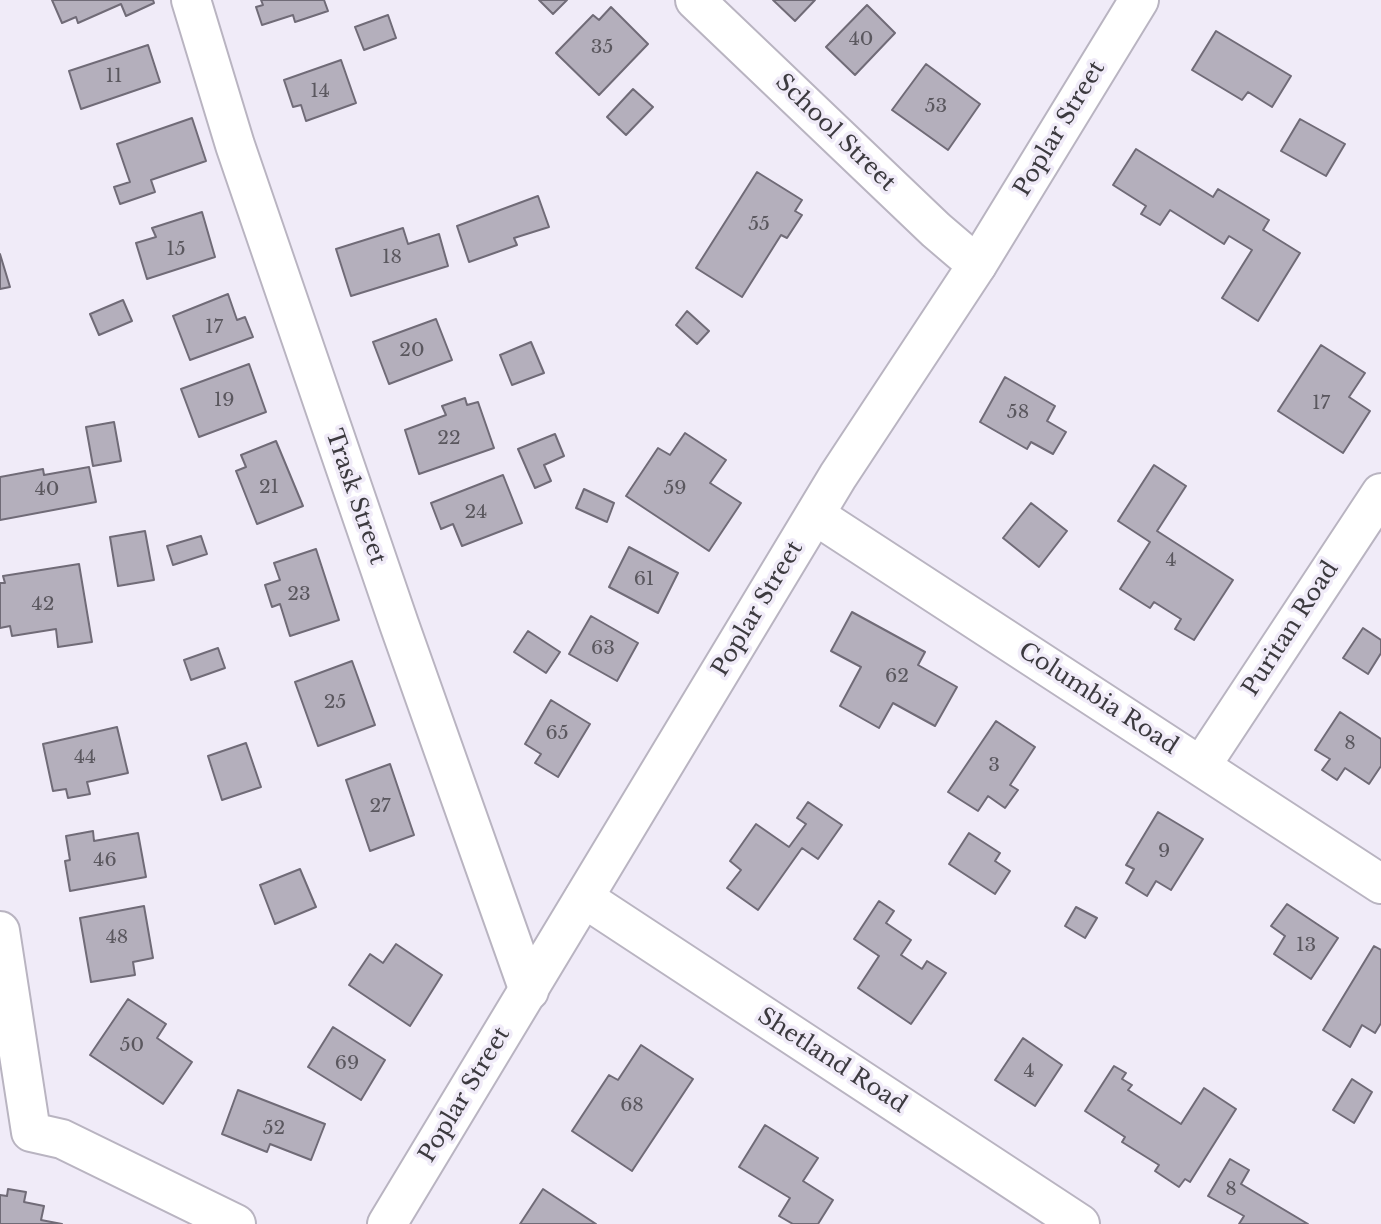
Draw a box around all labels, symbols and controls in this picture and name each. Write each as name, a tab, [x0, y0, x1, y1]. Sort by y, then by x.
house number: 40	[849, 29, 873, 51]
house number: 35	[591, 37, 613, 59]
street label: Poplar Street	[1009, 56, 1111, 202]
house number: 11	[106, 66, 122, 88]
street label: School Street	[769, 69, 901, 197]
house number: 14	[310, 81, 330, 103]
house number: 53	[925, 96, 947, 118]
house number: 55	[748, 214, 770, 236]
house number: 15	[166, 239, 186, 261]
house number: 18	[382, 247, 402, 269]
house number: 17	[205, 317, 223, 339]
house number: 20	[399, 340, 425, 362]
house number: 19	[214, 390, 234, 412]
house number: 17	[1312, 393, 1330, 415]
house number: 58	[1007, 402, 1029, 424]
street label: Trask Street	[319, 426, 391, 568]
house number: 22	[437, 428, 461, 450]
house number: 21	[259, 477, 279, 499]
house number: 59	[663, 478, 687, 500]
house number: 40	[35, 479, 59, 501]
house number: 24	[465, 502, 487, 524]
street label: Poplar Street	[707, 536, 809, 682]
house number: 4	[1165, 550, 1177, 572]
street label: Puritan Road	[1237, 556, 1345, 702]
house number: 61	[634, 569, 654, 591]
house number: 23	[287, 584, 311, 606]
house number: 42	[32, 594, 54, 616]
street label: Columbia Road	[1013, 637, 1183, 761]
house number: 63	[591, 638, 615, 660]
house number: 62	[885, 666, 909, 688]
house number: 25	[324, 692, 346, 714]
house number: 65	[545, 723, 569, 745]
house number: 8	[1344, 733, 1356, 755]
house number: 44	[74, 747, 96, 769]
house number: 3	[988, 755, 1000, 777]
house number: 27	[369, 796, 391, 818]
house number: 9	[1158, 841, 1170, 863]
house number: 46	[93, 850, 117, 872]
house number: 48	[106, 927, 128, 949]
house number: 13	[1296, 935, 1316, 957]
street label: Shetland Road	[752, 1003, 912, 1119]
street label: Poplar Street	[414, 1022, 516, 1168]
house number: 50	[120, 1035, 144, 1057]
house number: 69	[335, 1053, 359, 1075]
house number: 4	[1023, 1061, 1035, 1083]
house number: 68	[620, 1095, 644, 1117]
house number: 52	[263, 1118, 285, 1140]
house number: 8	[1225, 1179, 1237, 1201]

